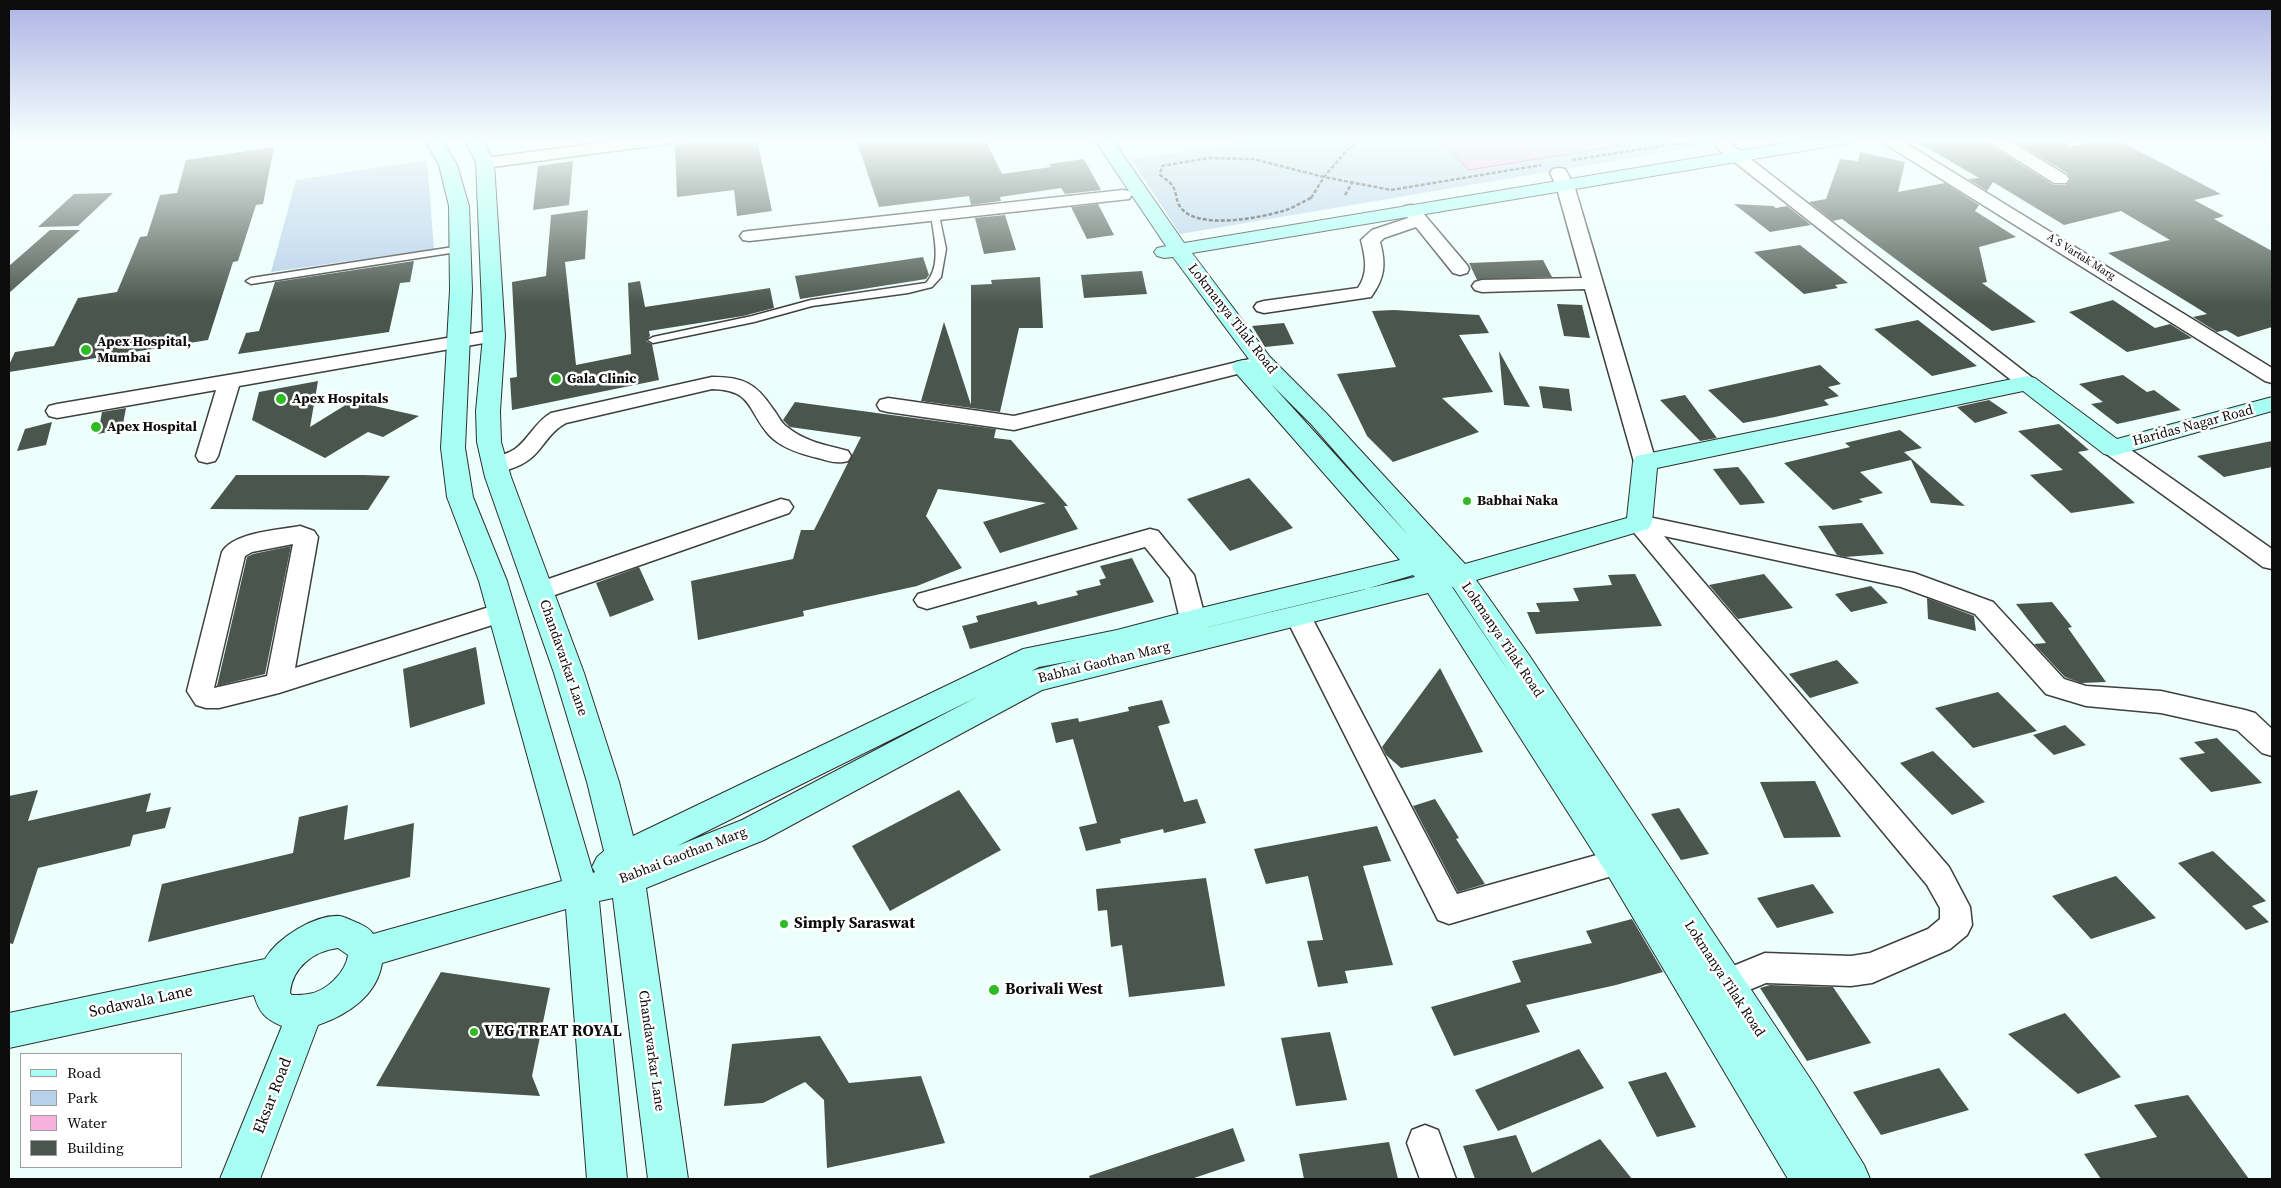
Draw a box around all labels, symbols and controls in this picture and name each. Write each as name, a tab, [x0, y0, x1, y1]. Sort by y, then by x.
street label: A S Vartak Marg	[2044, 231, 2118, 283]
street label: Lokmanya Tilak Road	[1184, 261, 1280, 377]
place label: Apex Hospital, Mumbai	[97, 334, 191, 367]
marker: Apex Hospital, Mumbai	[79, 343, 93, 357]
place label: Gala Clinic	[567, 371, 636, 387]
marker: Gala Clinic	[549, 372, 563, 386]
place label: Apex Hospitals	[292, 391, 388, 407]
marker: Apex Hospitals	[274, 392, 288, 406]
street label: Haridas Nagar Road	[2131, 402, 2255, 450]
place label: Apex Hospital	[107, 419, 197, 435]
marker: Apex Hospital	[89, 420, 103, 434]
place label: Babhai Naka	[1477, 493, 1558, 509]
marker: Babhai Naka	[1461, 495, 1473, 507]
street label: Lokmanya Tilak Road	[1457, 579, 1547, 701]
street label: Chandavarkar Lane	[535, 598, 591, 718]
street label: Babhai Gaothan Marg	[1036, 638, 1172, 688]
street label: Babhai Gaothan Marg	[617, 824, 749, 888]
place label: Simply Saraswat	[794, 914, 915, 934]
marker: Simply Saraswat	[778, 918, 790, 930]
street label: Lokmanya Tilak Road	[1680, 918, 1768, 1040]
place label: Borivali West	[1005, 980, 1103, 1000]
street label: Sodawala Lane	[87, 982, 195, 1022]
marker: Borivali West	[987, 983, 1001, 997]
street label: Chandavarkar Lane	[634, 989, 668, 1113]
place label: VEG TREAT ROYAL	[484, 1022, 622, 1042]
marker: VEG TREAT ROYAL	[468, 1026, 480, 1038]
legend	[20, 1053, 182, 1168]
street label: Eksar Road	[250, 1055, 296, 1137]
text: Road	[67, 1062, 101, 1083]
text: Park	[67, 1087, 98, 1108]
text: Water	[67, 1112, 107, 1133]
text: Building	[67, 1137, 124, 1158]

